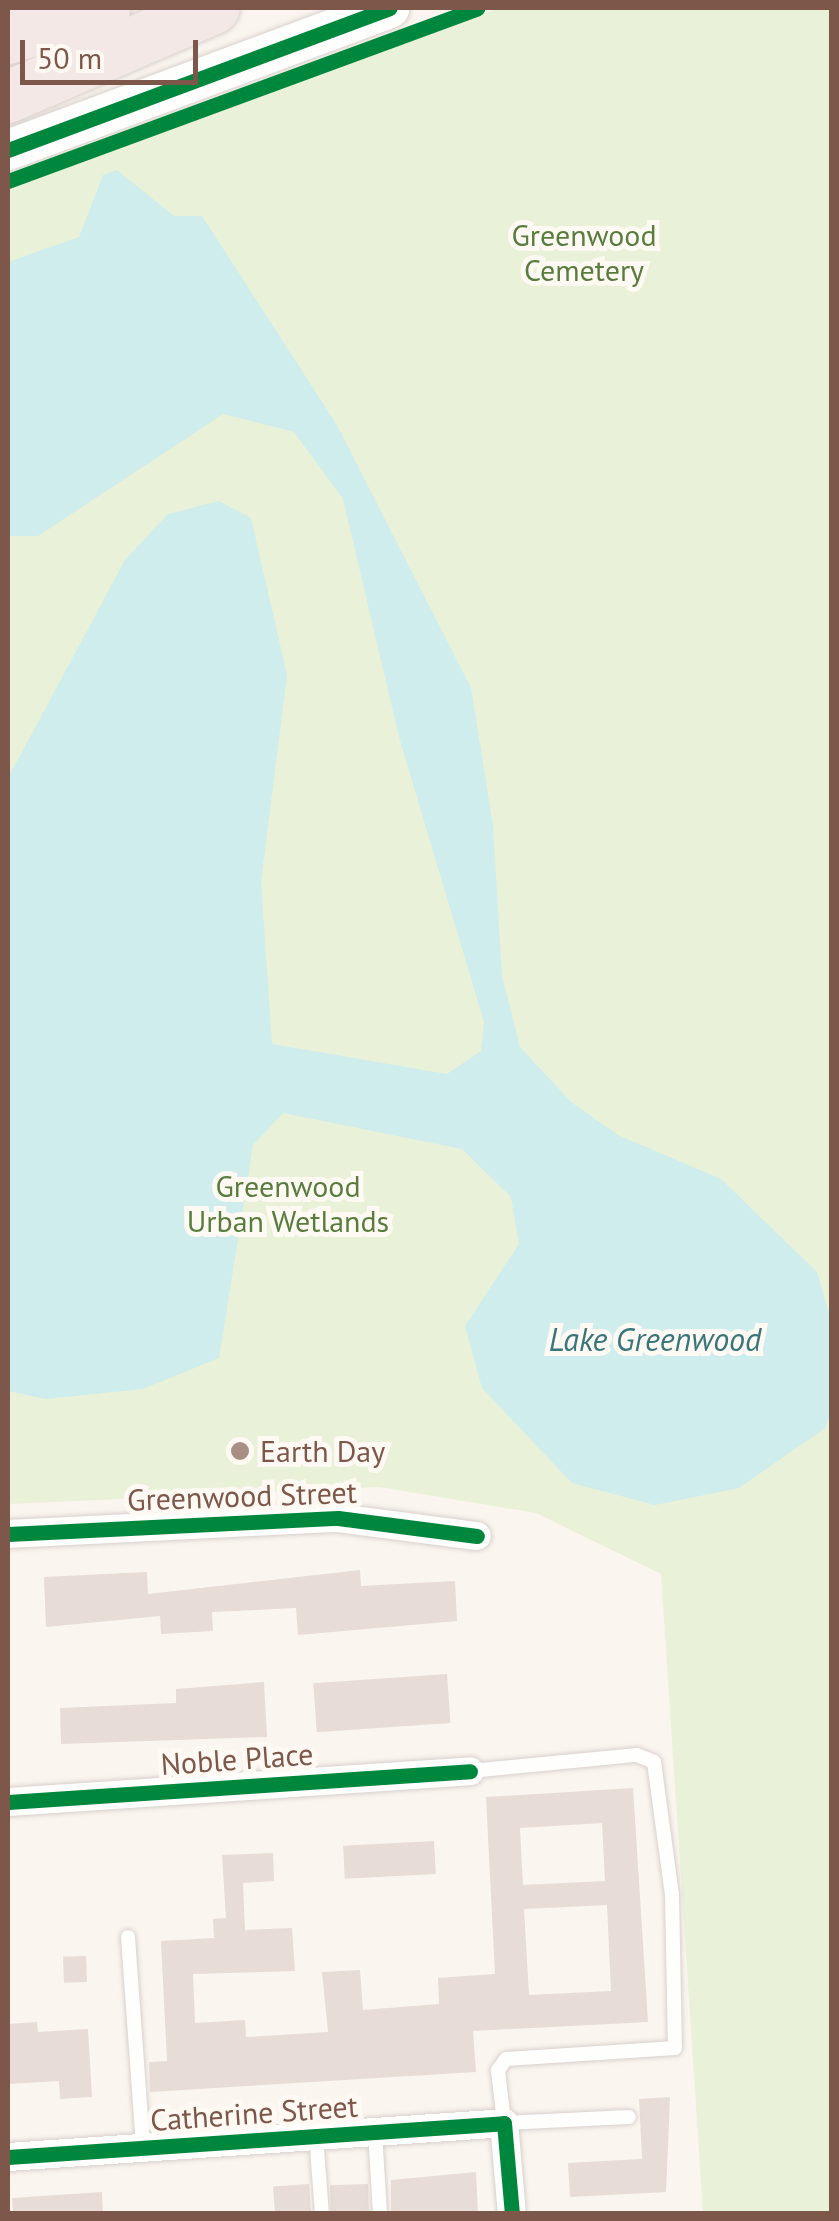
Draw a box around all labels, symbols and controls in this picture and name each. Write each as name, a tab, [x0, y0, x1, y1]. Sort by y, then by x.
scale bar	[25, 20, 202, 82]
text: 50 m	[37, 38, 102, 77]
park label: Greenwood Cemetery	[511, 217, 657, 288]
park label: Greenwood Urban Wetlands	[186, 1168, 390, 1238]
water label: Lake Greenwood	[549, 1320, 761, 1358]
place label: Earth Day	[260, 1433, 385, 1469]
marker: Earth Day	[229, 1440, 251, 1462]
street label: Greenwood Street	[127, 1474, 357, 1518]
street label: Noble Place	[159, 1736, 315, 1782]
street label: Catherine Street	[149, 2088, 359, 2138]

